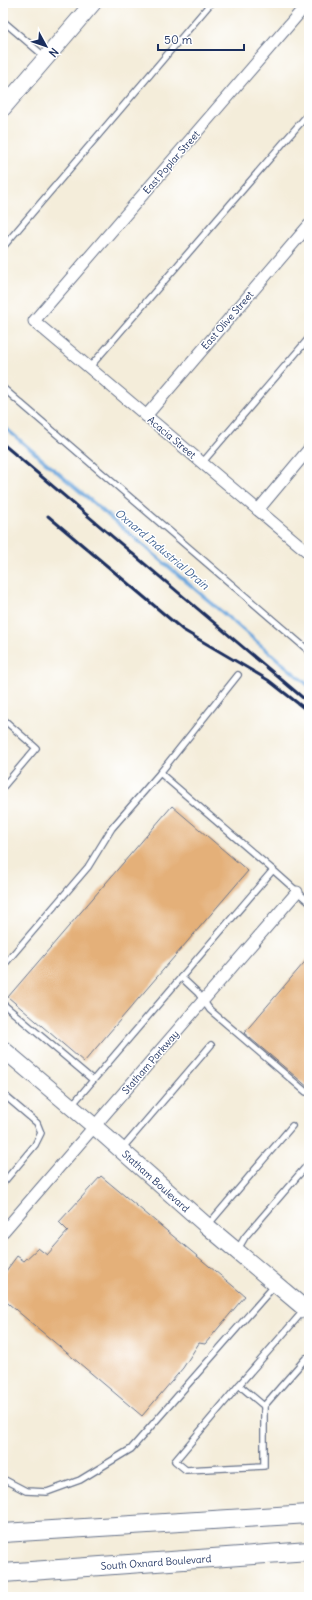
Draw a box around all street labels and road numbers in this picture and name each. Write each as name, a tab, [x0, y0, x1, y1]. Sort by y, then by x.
street label: East Poplar Street	[140, 127, 203, 197]
street label: East Olive Street	[198, 288, 257, 352]
street label: Acacia Street	[145, 413, 199, 462]
street label: Statham Parkway	[119, 1028, 182, 1097]
street label: Statham Boulevard	[119, 1148, 192, 1215]
street label: South Oxnard Boulevard	[100, 1552, 212, 1573]

